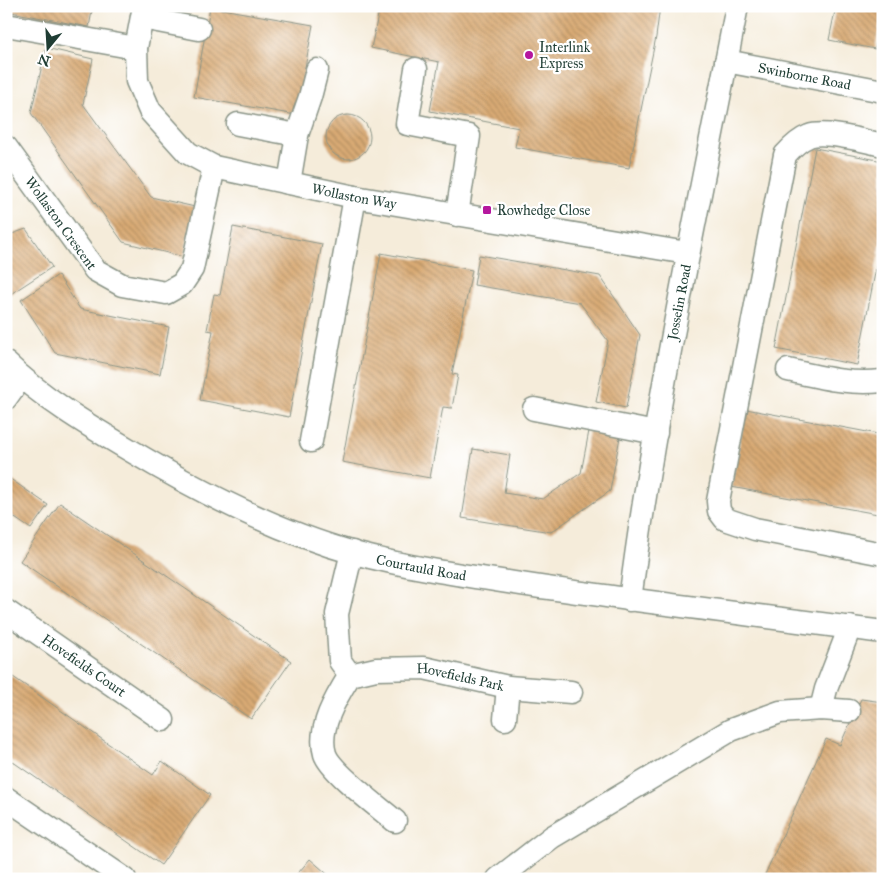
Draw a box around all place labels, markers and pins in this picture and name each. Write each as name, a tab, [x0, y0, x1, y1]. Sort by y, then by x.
place label: Interlink Express	[539, 39, 591, 72]
marker: Interlink Express	[523, 49, 535, 61]
place label: Rowhedge Close	[497, 202, 590, 219]
marker: Rowhedge Close	[481, 204, 493, 216]

